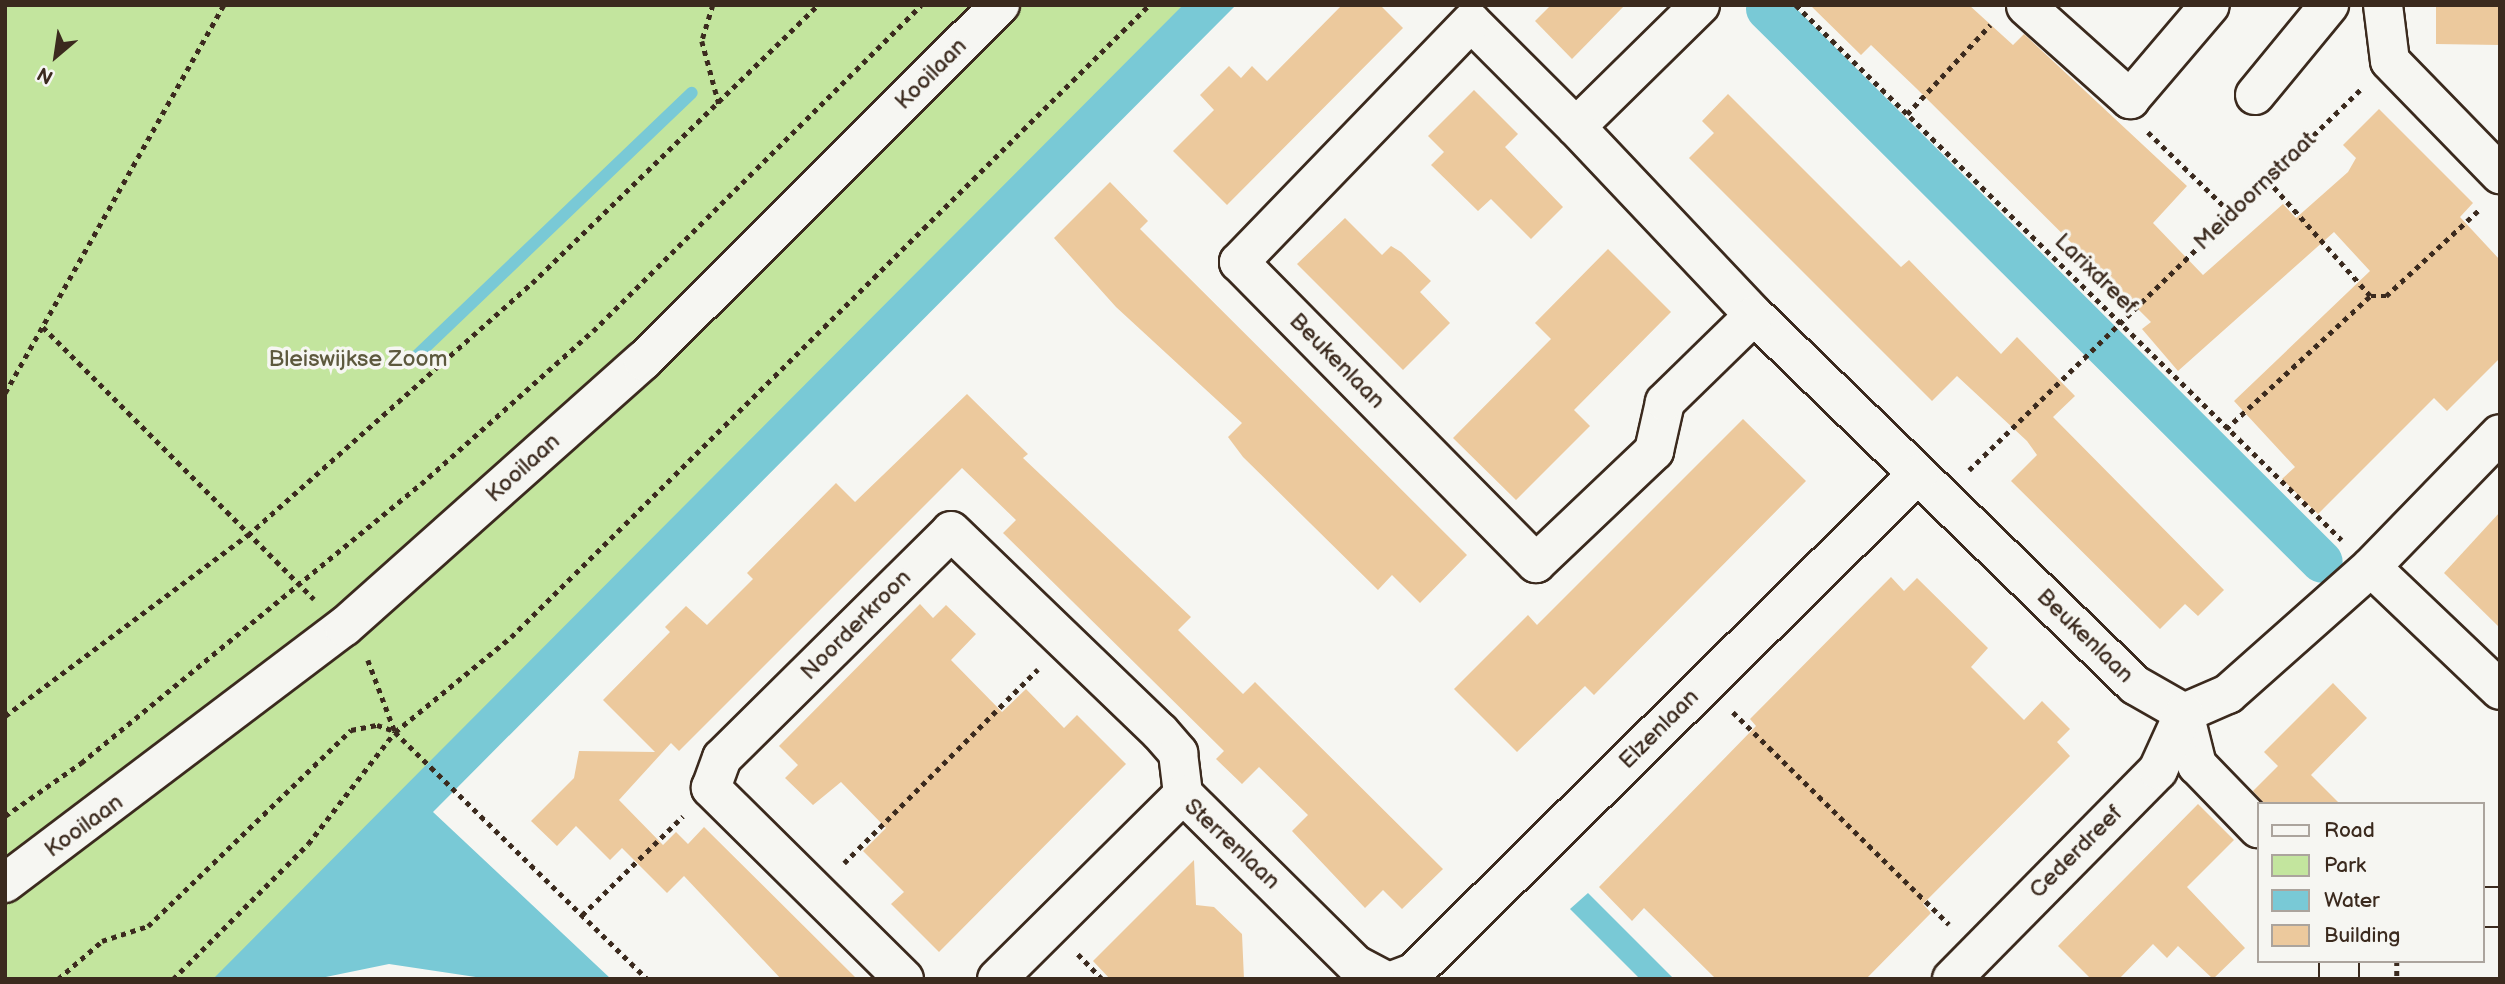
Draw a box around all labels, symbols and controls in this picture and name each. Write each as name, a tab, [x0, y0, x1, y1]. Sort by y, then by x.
north arrow	[21, 21, 91, 91]
street label: Kooilaan	[889, 32, 973, 116]
text: N	[34, 61, 57, 88]
street label: Meidoornstraat	[2188, 126, 2322, 256]
street label: Larixdreef	[2049, 228, 2143, 320]
street label: Beukenlaan	[1284, 308, 1390, 414]
park label: Bleiswijkse Zoom	[268, 345, 448, 373]
street label: Kooilaan	[480, 428, 566, 508]
street label: Noorderkroon	[795, 564, 917, 686]
street label: Beukenlaan	[2031, 583, 2139, 689]
street label: Elzenlaan	[1613, 683, 1705, 775]
street label: Kooilaan	[39, 788, 129, 864]
street label: Sterrenlaan	[1178, 793, 1286, 895]
street label: Cederdreef	[2024, 800, 2128, 904]
legend	[2256, 802, 2484, 963]
text: Road	[2324, 818, 2375, 843]
text: Park	[2324, 853, 2366, 878]
text: Water	[2324, 888, 2380, 913]
text: Building	[2324, 923, 2400, 948]

